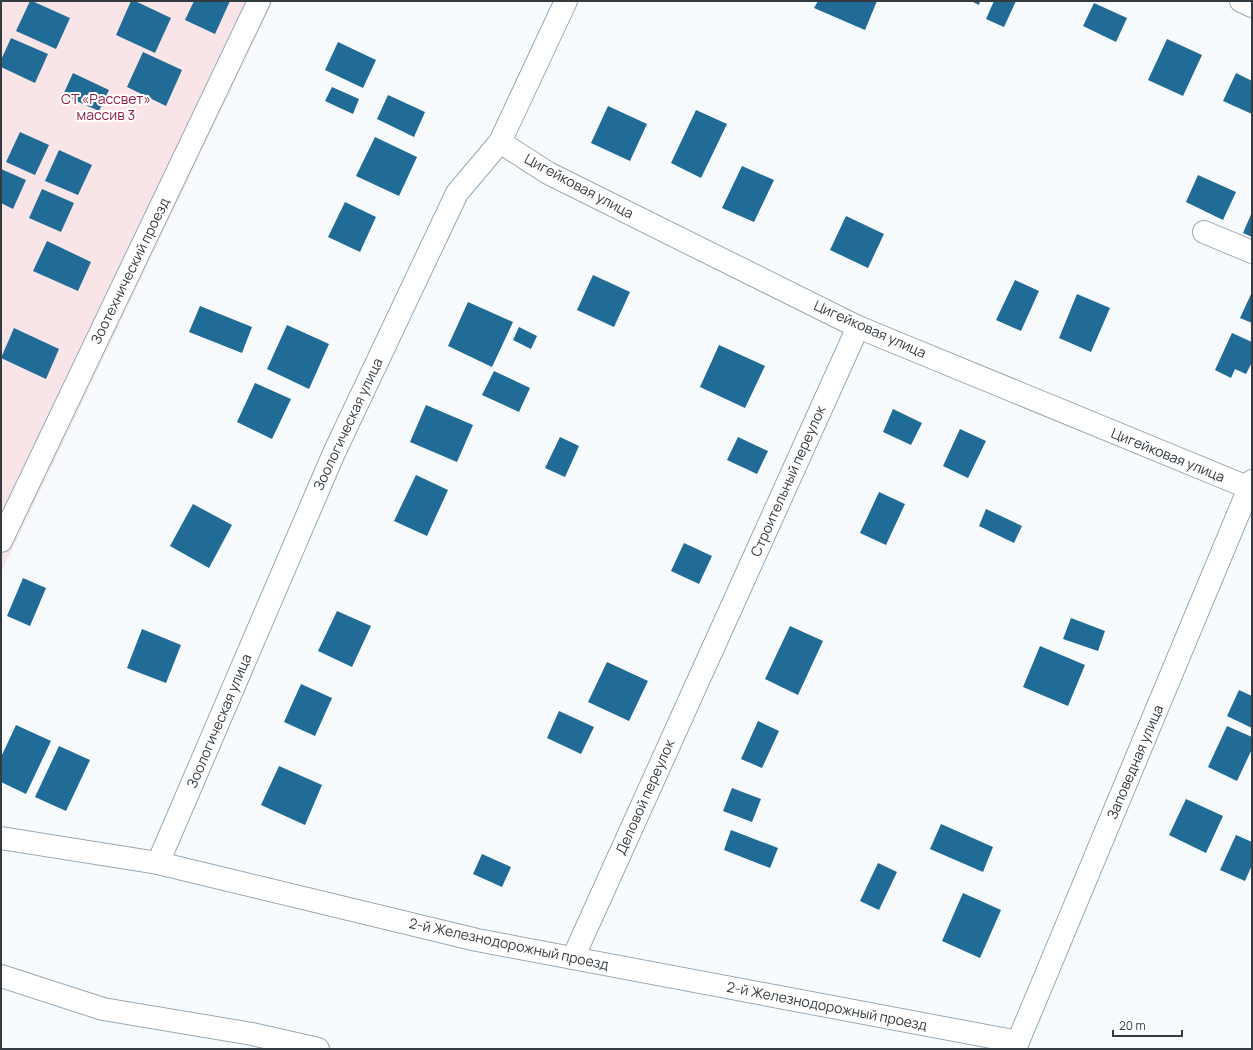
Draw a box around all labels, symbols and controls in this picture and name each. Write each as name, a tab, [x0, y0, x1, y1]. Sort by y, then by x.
park label: СТ «Рассвет» массив 3	[61, 89, 151, 124]
street label: Цигейковая улица	[521, 149, 637, 222]
street label: Зоотехнический проезд	[86, 194, 173, 347]
street label: Цигейковая улица	[811, 295, 929, 362]
street label: Зоологическая улица	[308, 354, 387, 493]
street label: Строительный переулок	[746, 401, 830, 559]
street label: Цигейковая улица	[1108, 423, 1228, 486]
street label: Зоологическая улица	[182, 651, 255, 791]
street label: Заповедная улица	[1102, 702, 1167, 822]
street label: Деловой переулок	[611, 735, 679, 857]
street label: 2-й Железнодорожный проезд	[408, 913, 611, 974]
street label: 2-й Железнодорожный проезд	[725, 977, 929, 1034]
scale bar	[1113, 1012, 1182, 1038]
text: 20 m	[1119, 1017, 1146, 1034]

